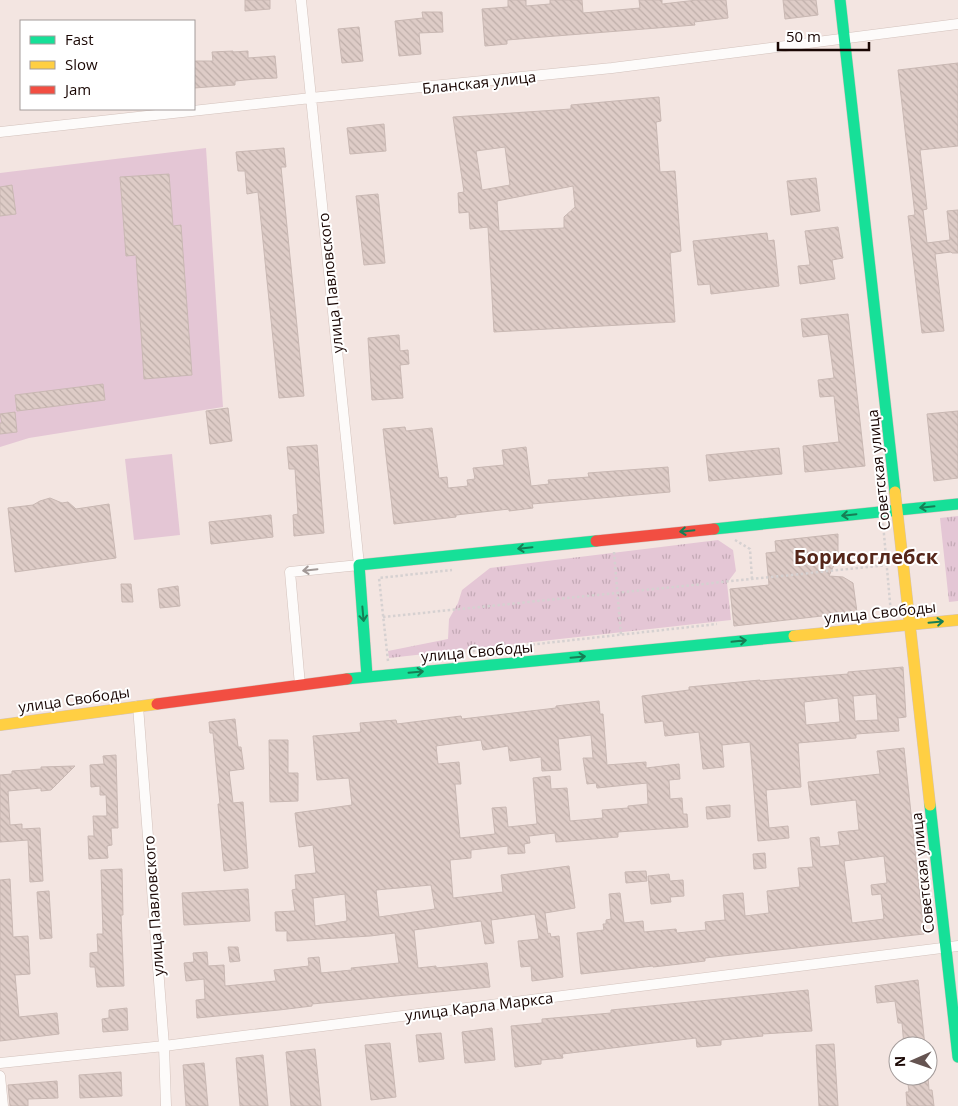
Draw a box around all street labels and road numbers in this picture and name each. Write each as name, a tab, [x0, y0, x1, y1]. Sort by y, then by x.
street label: Бланская улица	[421, 66, 537, 98]
street label: улица Павловского	[313, 212, 347, 354]
street label: Советская улица	[862, 409, 894, 531]
street label: улица Свободы	[823, 596, 937, 628]
street label: улица Свободы	[420, 636, 534, 666]
street label: улица Свободы	[17, 681, 131, 717]
street label: Советская улица	[906, 812, 938, 934]
street label: улица Павловского	[138, 835, 168, 977]
street label: улица Карла Маркса	[404, 987, 554, 1025]

